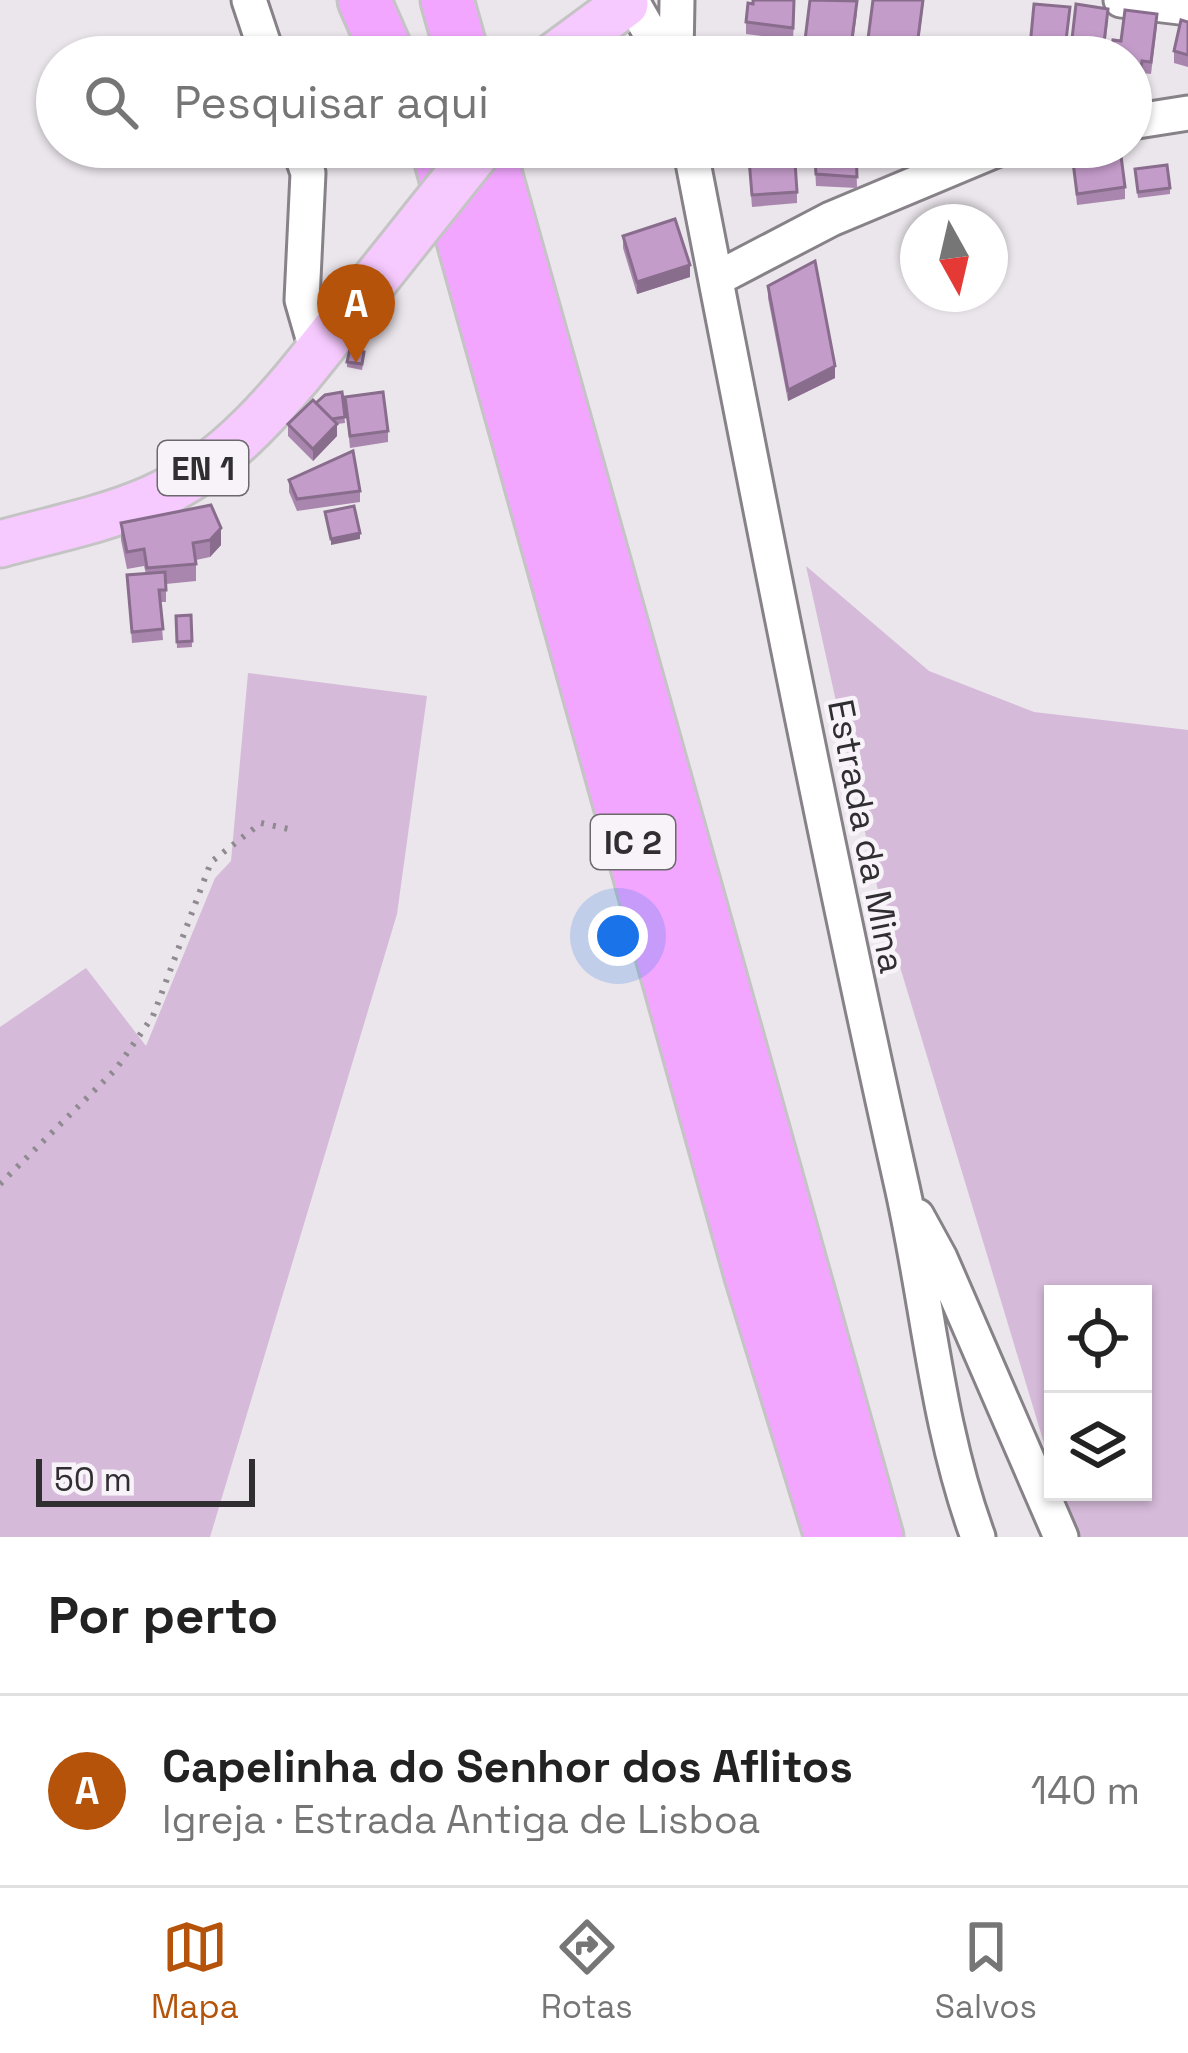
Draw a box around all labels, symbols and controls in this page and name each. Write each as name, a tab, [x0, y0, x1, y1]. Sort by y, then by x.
search box	[36, 36, 1152, 168]
icon: search	[78, 69, 144, 135]
text: Pesquisar aqui	[174, 74, 489, 131]
north arrow	[900, 204, 1008, 312]
pin: A	[317, 264, 395, 363]
road number: EN 1	[158, 441, 248, 495]
street label: Estrada da Mina	[817, 696, 915, 977]
road number: IC 2	[591, 815, 675, 869]
your location	[588, 906, 648, 966]
map controls	[1044, 1285, 1152, 1501]
button: locate	[1044, 1285, 1152, 1393]
button: layers	[1044, 1393, 1152, 1501]
scale bar	[36, 1453, 255, 1506]
text: 50 m	[54, 1459, 132, 1501]
text: Por perto	[48, 1583, 278, 1648]
text: Capelinha do Senhor dos Aflitos	[162, 1738, 853, 1795]
text: A	[75, 1766, 99, 1815]
text: 140 m	[1031, 1766, 1140, 1815]
text: Igreja · Estrada Antiga de Lisboa	[162, 1795, 760, 1844]
tab: Mapa	[151, 1914, 239, 2028]
tab: Rotas	[541, 1914, 633, 2028]
tab: Salvos	[935, 1914, 1037, 2028]

